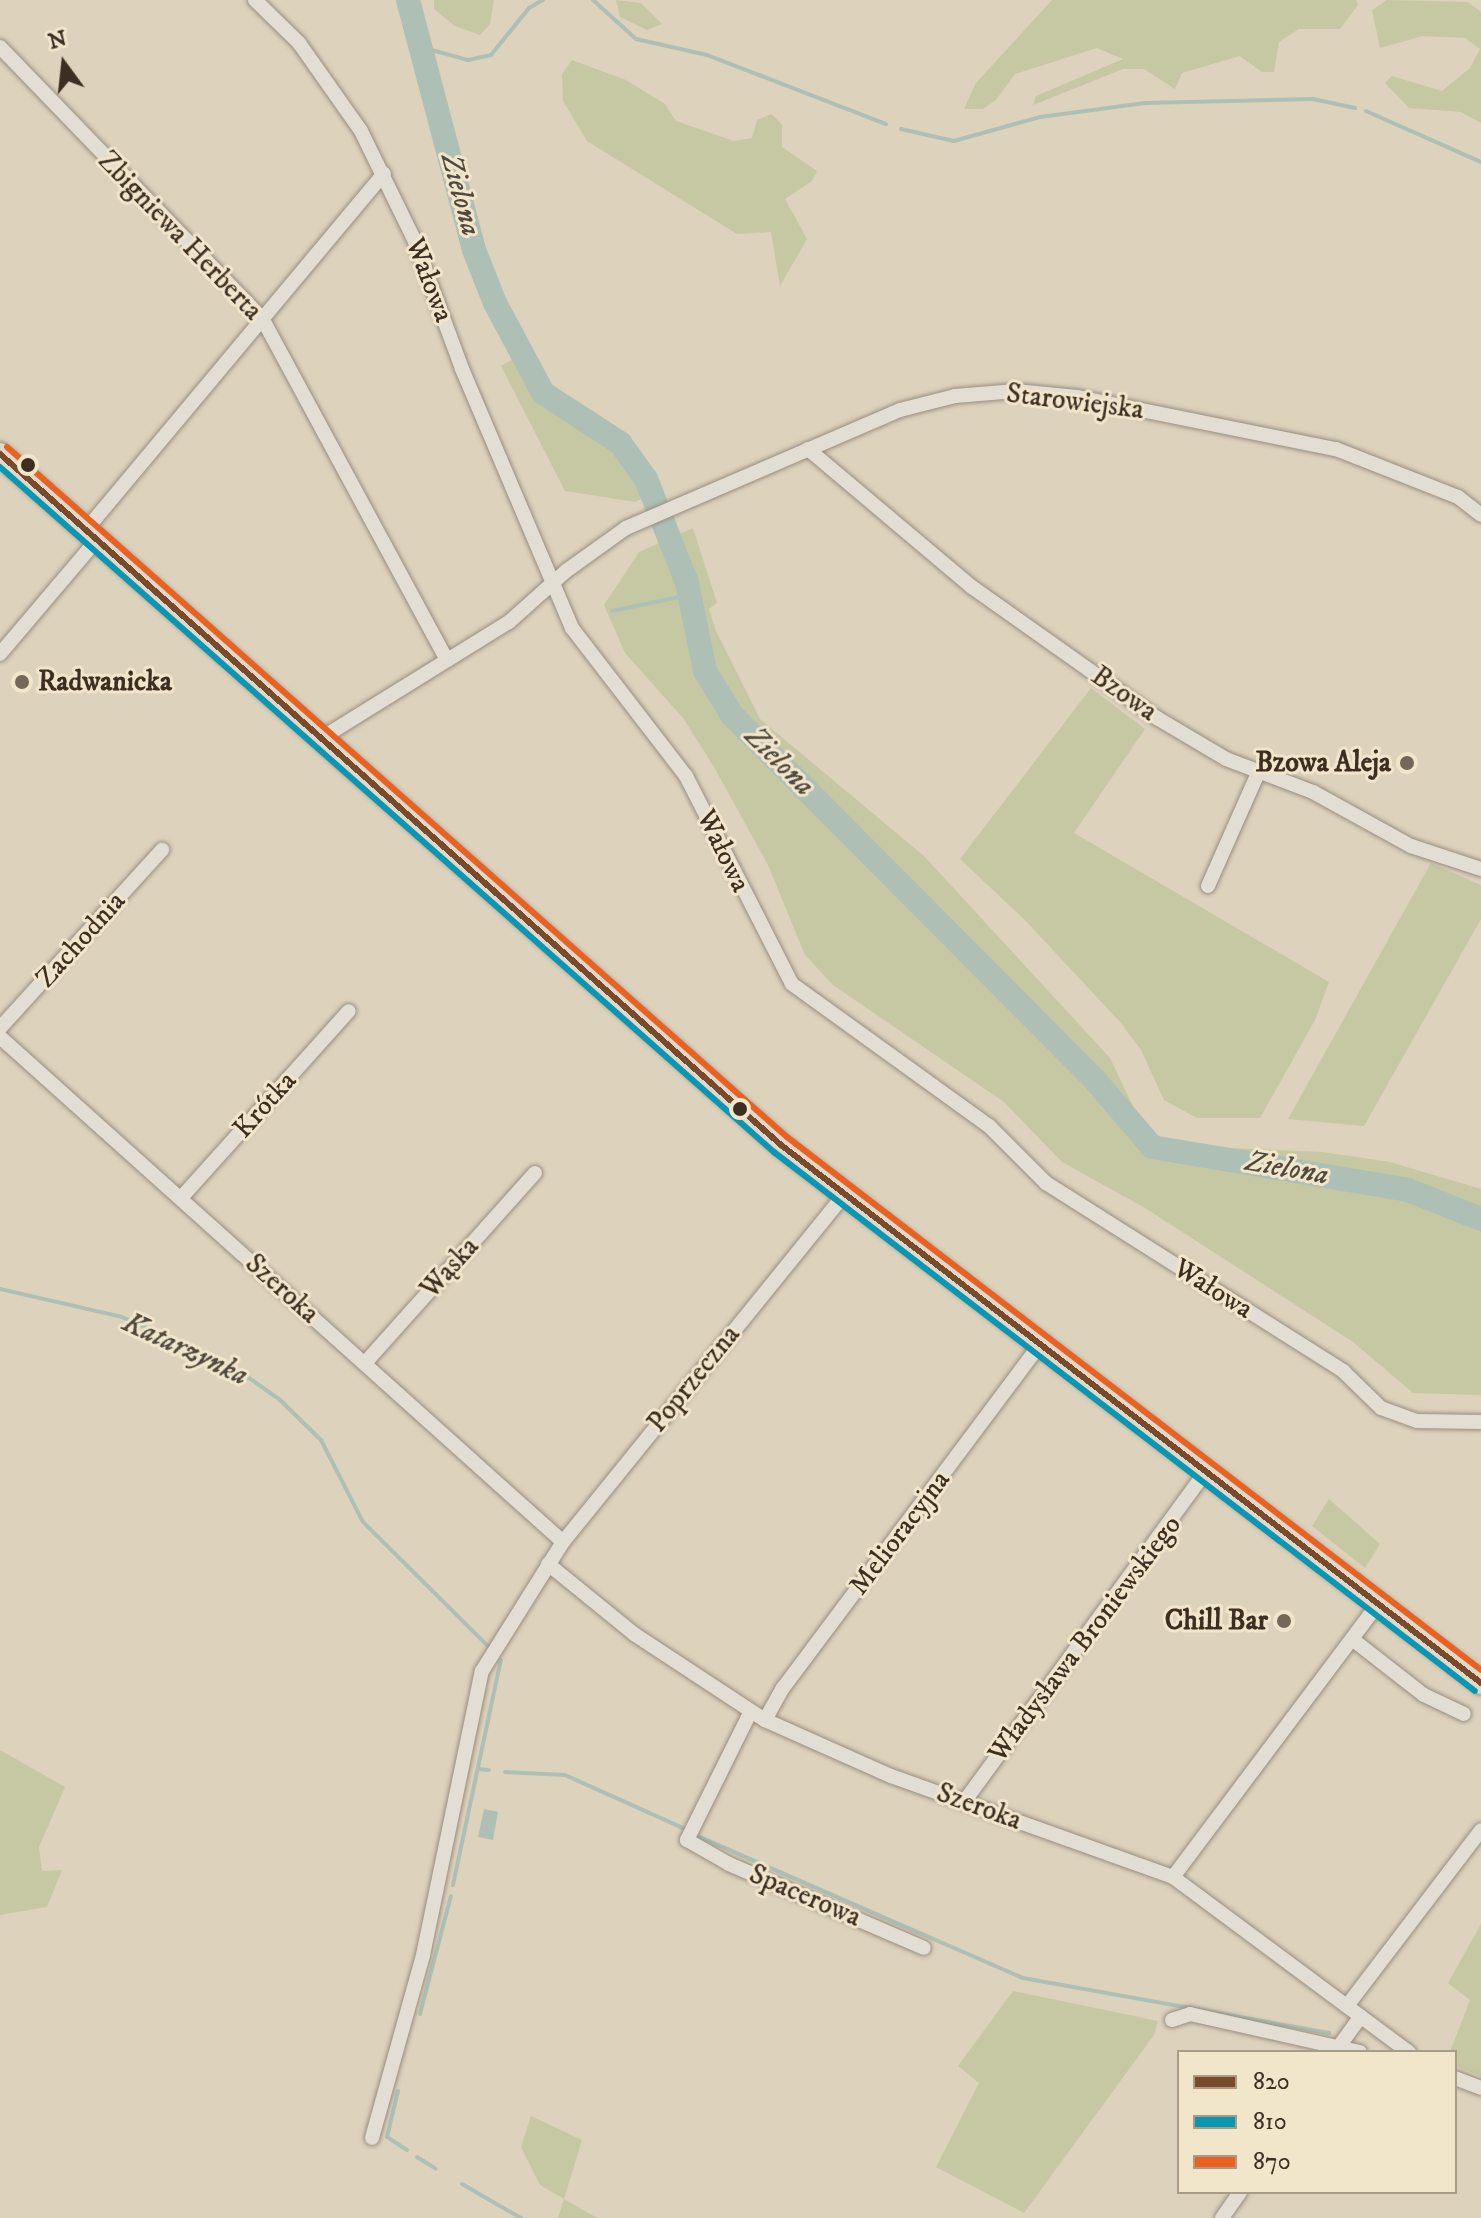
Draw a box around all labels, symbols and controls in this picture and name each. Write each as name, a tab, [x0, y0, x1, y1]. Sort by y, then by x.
north arrow	[24, 24, 104, 104]
text: N	[45, 25, 70, 56]
street label: Zbigniewa Herberta	[91, 144, 269, 328]
water label: Zielona	[432, 150, 488, 240]
street label: Wałowa	[398, 233, 460, 327]
street label: Starowiejska	[1004, 377, 1146, 427]
unlabelled marker	[20, 457, 36, 473]
street label: Bzowa	[1084, 659, 1164, 729]
place label: Radwanicka	[38, 665, 172, 699]
marker: Radwanicka	[13, 673, 31, 691]
water label: Zielona	[737, 720, 821, 804]
place label: Bzowa Aleja	[1256, 746, 1391, 780]
marker: Bzowa Aleja	[1398, 754, 1416, 772]
street label: Wałowa	[689, 804, 757, 898]
street label: Zachodnia	[29, 885, 133, 995]
street label: Krótka	[226, 1065, 304, 1145]
unlabelled marker	[732, 1101, 748, 1117]
water label: Zielona	[1243, 1144, 1331, 1194]
street label: Wąska	[414, 1230, 486, 1306]
street label: Szeroka	[238, 1247, 326, 1331]
street label: Wałowa	[1167, 1252, 1259, 1326]
water label: Katarzynka	[117, 1305, 253, 1395]
street label: Poprzeczna	[641, 1319, 747, 1439]
street label: Melioracyjna	[842, 1464, 958, 1602]
street label: Władysława Broniewskiego	[981, 1509, 1189, 1769]
place label: Chill Bar	[1165, 1604, 1268, 1638]
marker: Chill Bar	[1275, 1612, 1293, 1630]
street label: Szeroka	[932, 1776, 1026, 1838]
street label: Spacerowa	[744, 1857, 866, 1935]
legend	[1177, 2050, 1457, 2194]
text: 820	[1253, 2067, 1290, 2097]
text: 810	[1253, 2107, 1287, 2137]
text: 870	[1253, 2147, 1291, 2177]

